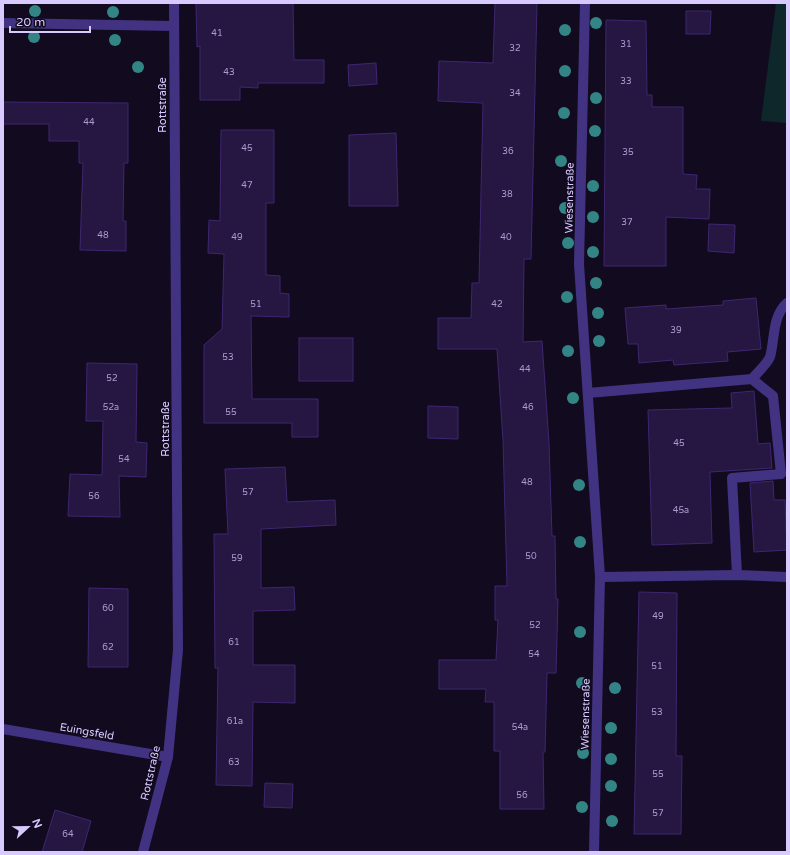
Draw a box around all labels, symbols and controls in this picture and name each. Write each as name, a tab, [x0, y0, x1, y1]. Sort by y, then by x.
scale bar	[10, 8, 90, 34]
text: 20 m	[16, 15, 45, 29]
house number: 41	[211, 28, 223, 39]
house number: 31	[620, 39, 632, 50]
house number: 32	[509, 43, 521, 54]
house number: 43	[223, 67, 235, 78]
house number: 33	[620, 76, 632, 87]
street label: Rottstraße	[156, 77, 169, 133]
house number: 34	[509, 88, 521, 99]
house number: 44	[83, 117, 95, 128]
house number: 45	[241, 143, 253, 154]
house number: 36	[502, 146, 514, 157]
house number: 35	[622, 147, 634, 158]
street label: Wiesenstraße	[562, 162, 577, 234]
house number: 47	[241, 180, 253, 191]
house number: 38	[501, 189, 513, 200]
house number: 37	[621, 217, 633, 228]
house number: 48	[97, 230, 109, 241]
house number: 49	[231, 232, 243, 243]
house number: 40	[500, 232, 512, 243]
house number: 51	[250, 299, 262, 310]
house number: 42	[491, 299, 503, 310]
house number: 39	[670, 325, 682, 336]
house number: 53	[222, 352, 234, 363]
house number: 44	[519, 364, 531, 375]
house number: 52	[106, 373, 118, 384]
street label: Rottstraße	[159, 401, 172, 457]
house number: 52a	[103, 402, 119, 413]
house number: 46	[522, 402, 534, 413]
house number: 55	[225, 407, 237, 418]
house number: 45	[673, 438, 685, 449]
house number: 54	[118, 454, 130, 465]
house number: 48	[521, 477, 533, 488]
house number: 57	[242, 487, 254, 498]
house number: 56	[88, 491, 100, 502]
house number: 45a	[673, 505, 689, 516]
house number: 50	[525, 551, 537, 562]
house number: 59	[231, 553, 243, 564]
house number: 60	[102, 603, 114, 614]
house number: 49	[652, 611, 664, 622]
house number: 52	[529, 620, 541, 631]
house number: 61	[228, 637, 240, 648]
house number: 62	[102, 642, 114, 653]
house number: 54	[528, 649, 540, 660]
house number: 51	[651, 661, 663, 672]
street label: Wiesenstraße	[578, 678, 593, 750]
house number: 53	[651, 707, 663, 718]
house number: 61a	[227, 716, 243, 727]
street label: Euingsfeld	[59, 720, 115, 743]
house number: 54a	[512, 722, 528, 733]
street label: Rottstraße	[138, 745, 163, 802]
house number: 63	[228, 757, 240, 768]
house number: 55	[652, 769, 664, 780]
house number: 56	[516, 790, 528, 801]
north arrow	[8, 807, 48, 847]
house number: 57	[652, 808, 664, 819]
text: N	[29, 817, 44, 830]
house number: 64	[62, 829, 74, 840]

